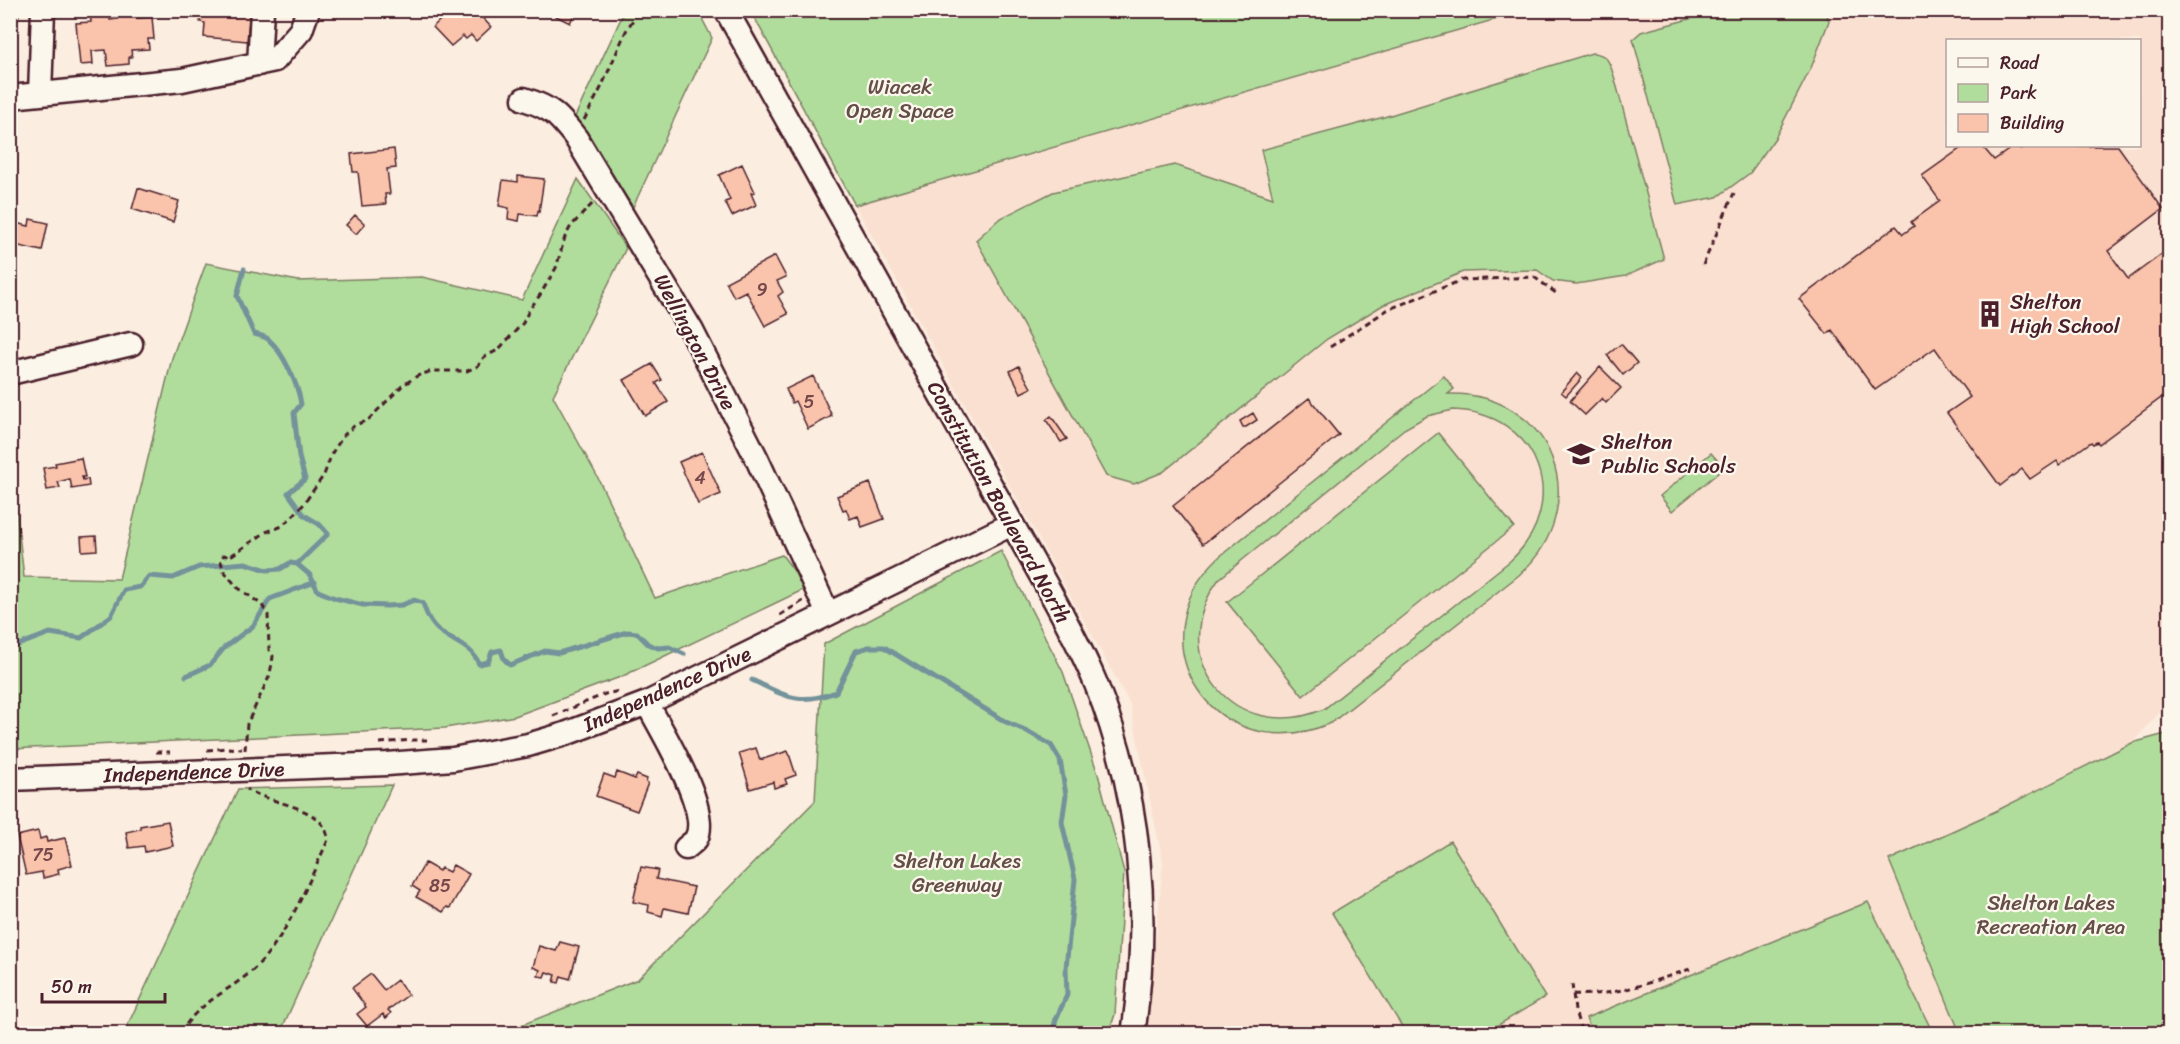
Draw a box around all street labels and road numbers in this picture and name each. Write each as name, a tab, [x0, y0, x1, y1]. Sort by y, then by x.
street label: Wellington Drive	[643, 267, 747, 418]
street label: Constitution Boulevard North	[916, 374, 1082, 630]
street label: Independence Drive	[576, 635, 757, 744]
street label: Independence Drive	[102, 750, 285, 794]

